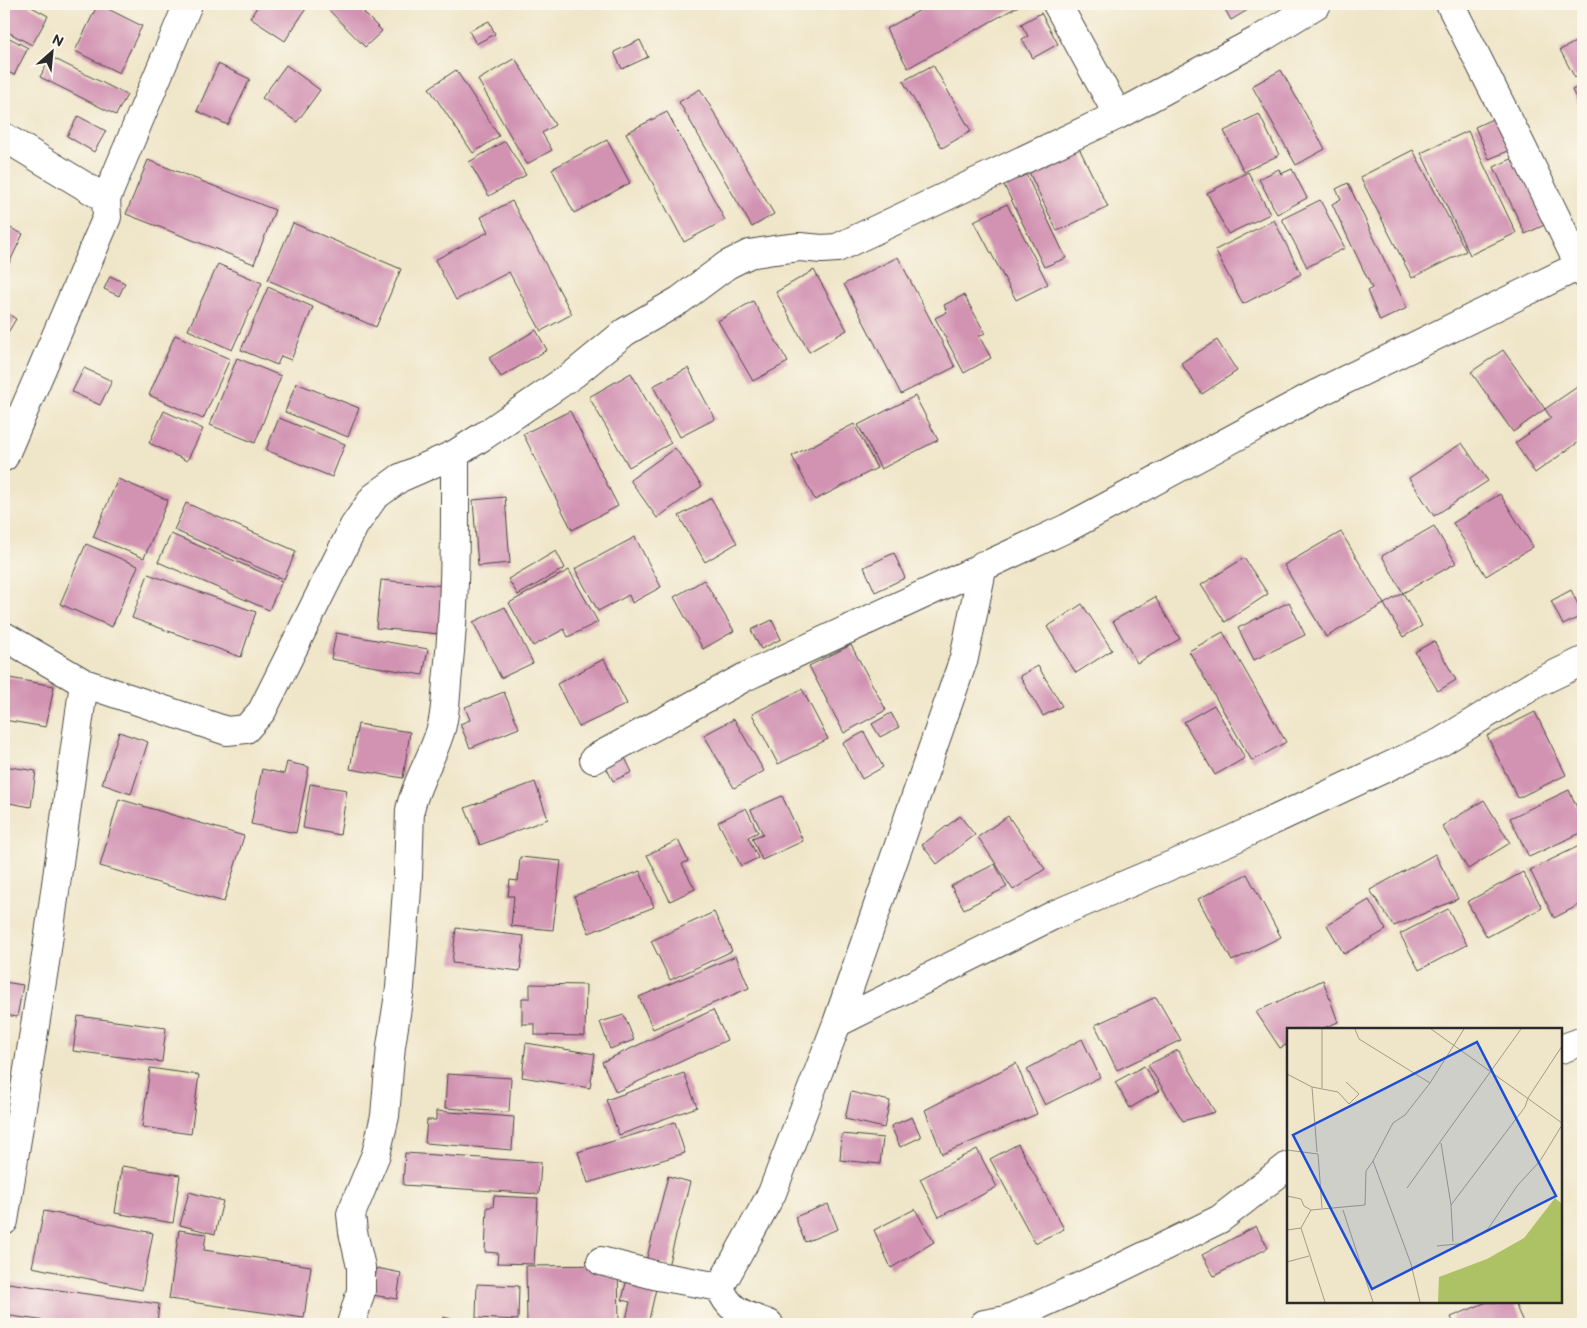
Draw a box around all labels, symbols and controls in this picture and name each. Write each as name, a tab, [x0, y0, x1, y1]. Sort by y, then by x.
north arrow	[28, 28, 78, 78]
text: N	[49, 31, 66, 51]
inset map	[1287, 1028, 1562, 1303]

